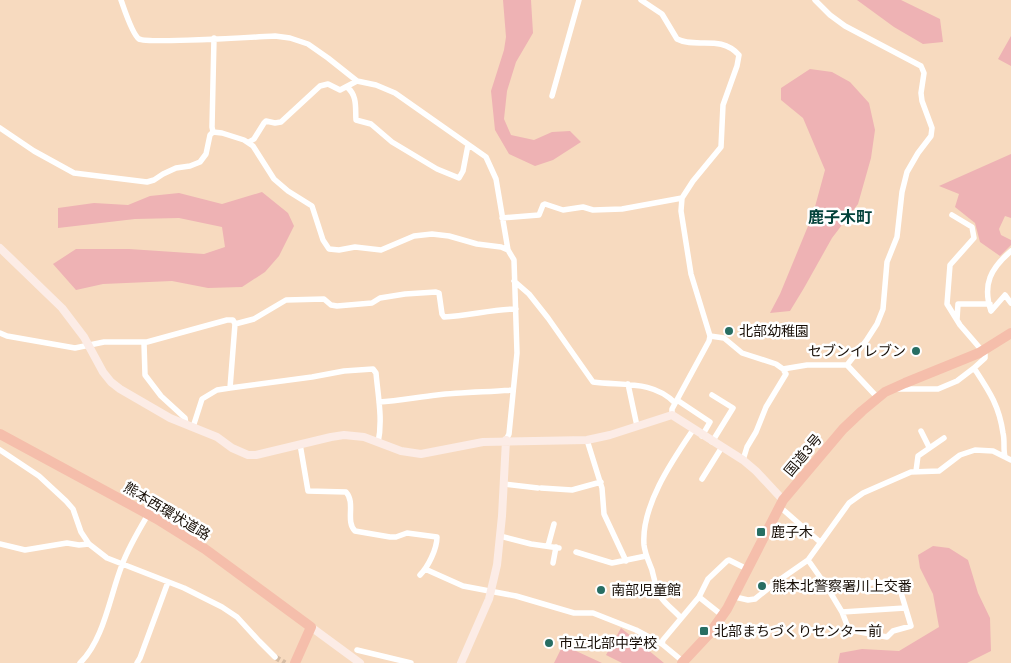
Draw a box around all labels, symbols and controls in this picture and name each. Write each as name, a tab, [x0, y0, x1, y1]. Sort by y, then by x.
district label: 鹿子木町	[808, 209, 872, 226]
place label: 北部幼稚園	[739, 323, 809, 339]
marker: 北部幼稚園	[723, 325, 735, 337]
place label: セブンイレブン	[808, 343, 906, 359]
marker: セブンイレブン	[910, 345, 922, 357]
street label: 国道3号	[781, 431, 825, 479]
street label: 熊本西環状道路	[121, 479, 213, 543]
place label: 鹿子木	[771, 524, 813, 540]
marker: 鹿子木	[755, 526, 767, 538]
place label: 熊本北警察署川上交番	[772, 578, 912, 594]
marker: 熊本北警察署川上交番	[756, 580, 768, 592]
place label: 南部児童館	[611, 582, 681, 598]
marker: 南部児童館	[595, 584, 607, 596]
place label: 北部まちづくりセンター前	[714, 623, 882, 639]
marker: 北部まちづくりセンター前	[698, 625, 710, 637]
place label: 市立北部中学校	[559, 635, 657, 651]
marker: 市立北部中学校	[543, 637, 555, 649]

